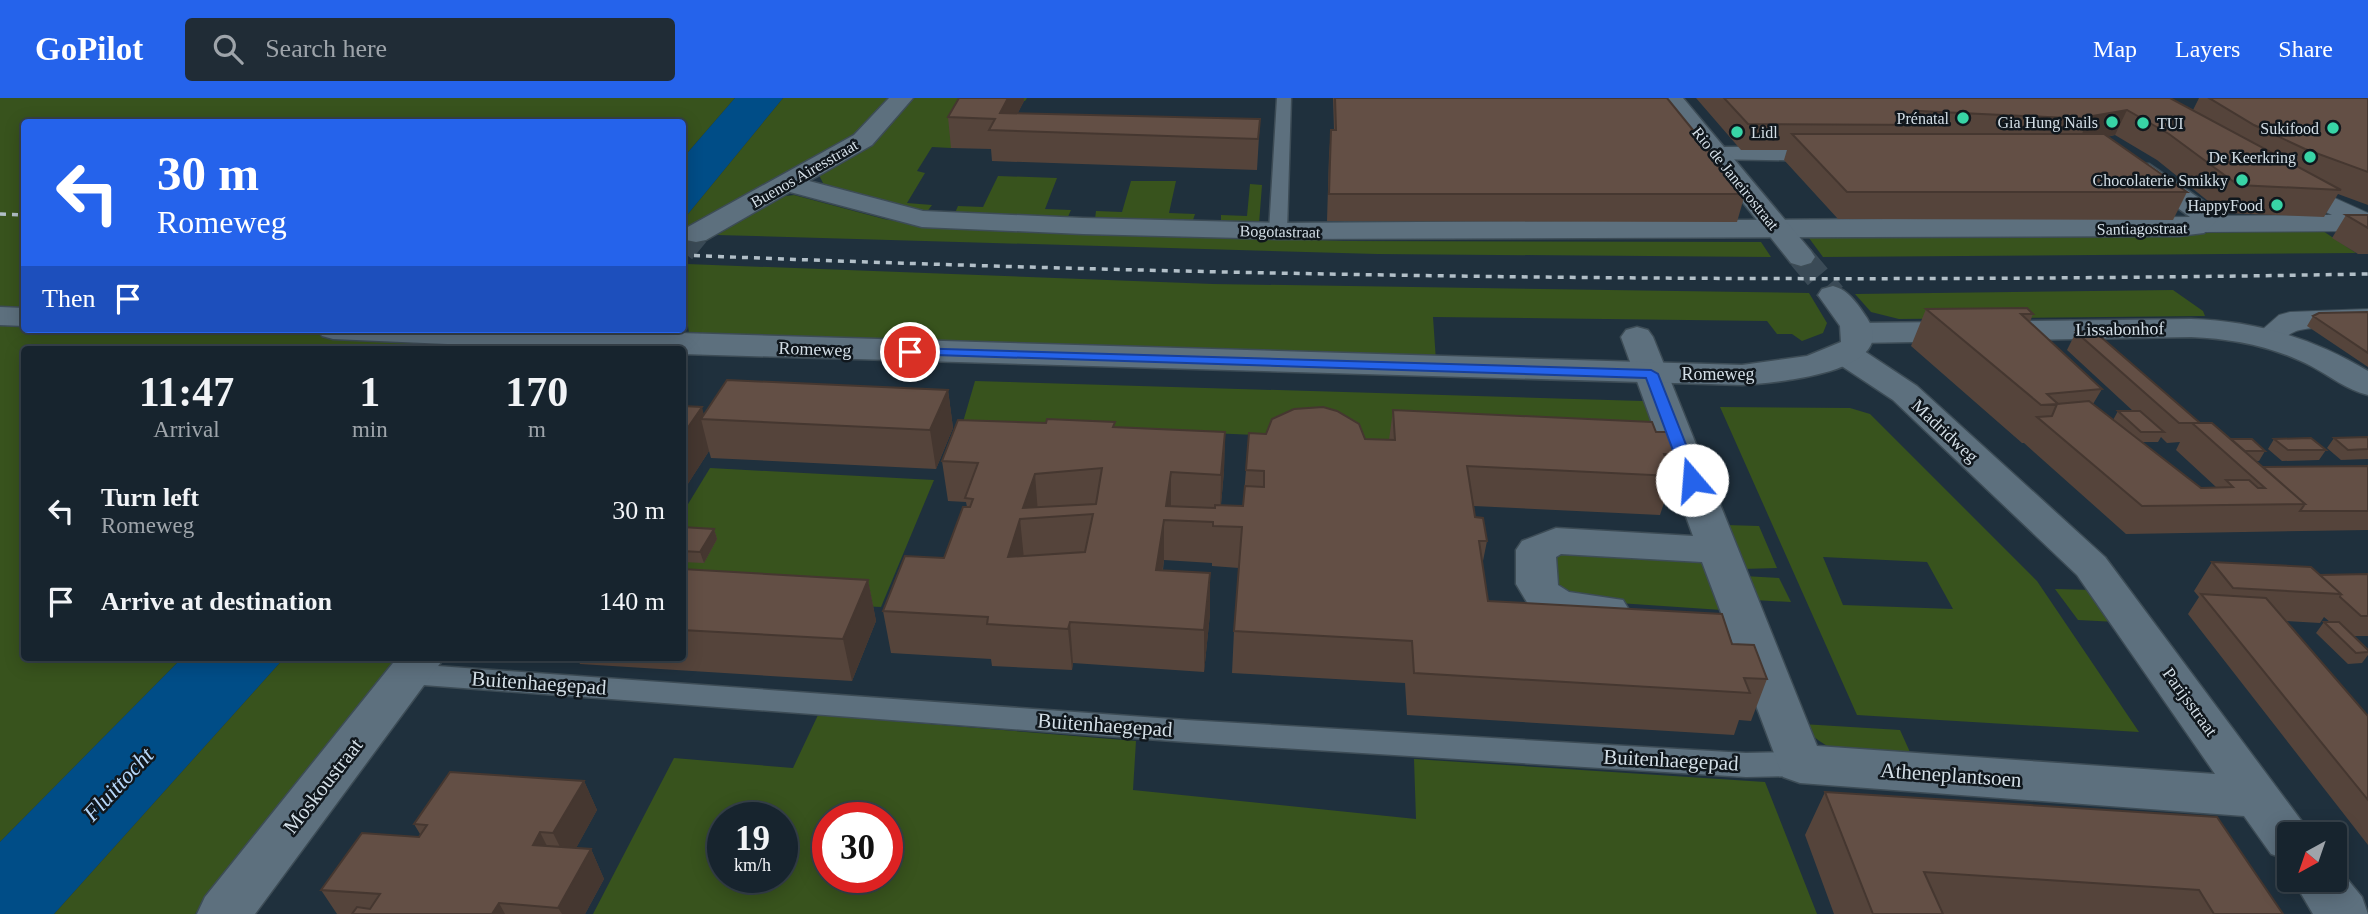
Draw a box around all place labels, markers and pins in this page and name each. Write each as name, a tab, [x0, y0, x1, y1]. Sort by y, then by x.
place label: Prénatal	[1897, 110, 1950, 127]
marker: Prénatal	[1955, 110, 1971, 126]
place label: Gia Hung Nails	[1998, 114, 2098, 132]
marker: Gia Hung Nails	[2104, 114, 2120, 130]
marker: TUI	[2135, 115, 2151, 131]
place label: TUI	[2157, 115, 2184, 132]
place label: Sukifood	[2260, 120, 2319, 137]
marker: Sukifood	[2325, 120, 2341, 136]
marker: Lidl	[1729, 124, 1745, 140]
place label: Lidl	[1751, 124, 1778, 141]
place label: De Keerkring	[2208, 149, 2296, 167]
marker: De Keerkring	[2302, 149, 2318, 165]
place label: Chocolaterie Smikky	[2092, 172, 2228, 190]
marker: Chocolaterie Smikky	[2234, 172, 2250, 188]
place label: HappyFood	[2187, 197, 2263, 215]
marker: HappyFood	[2269, 197, 2285, 213]
pin	[880, 322, 940, 382]

